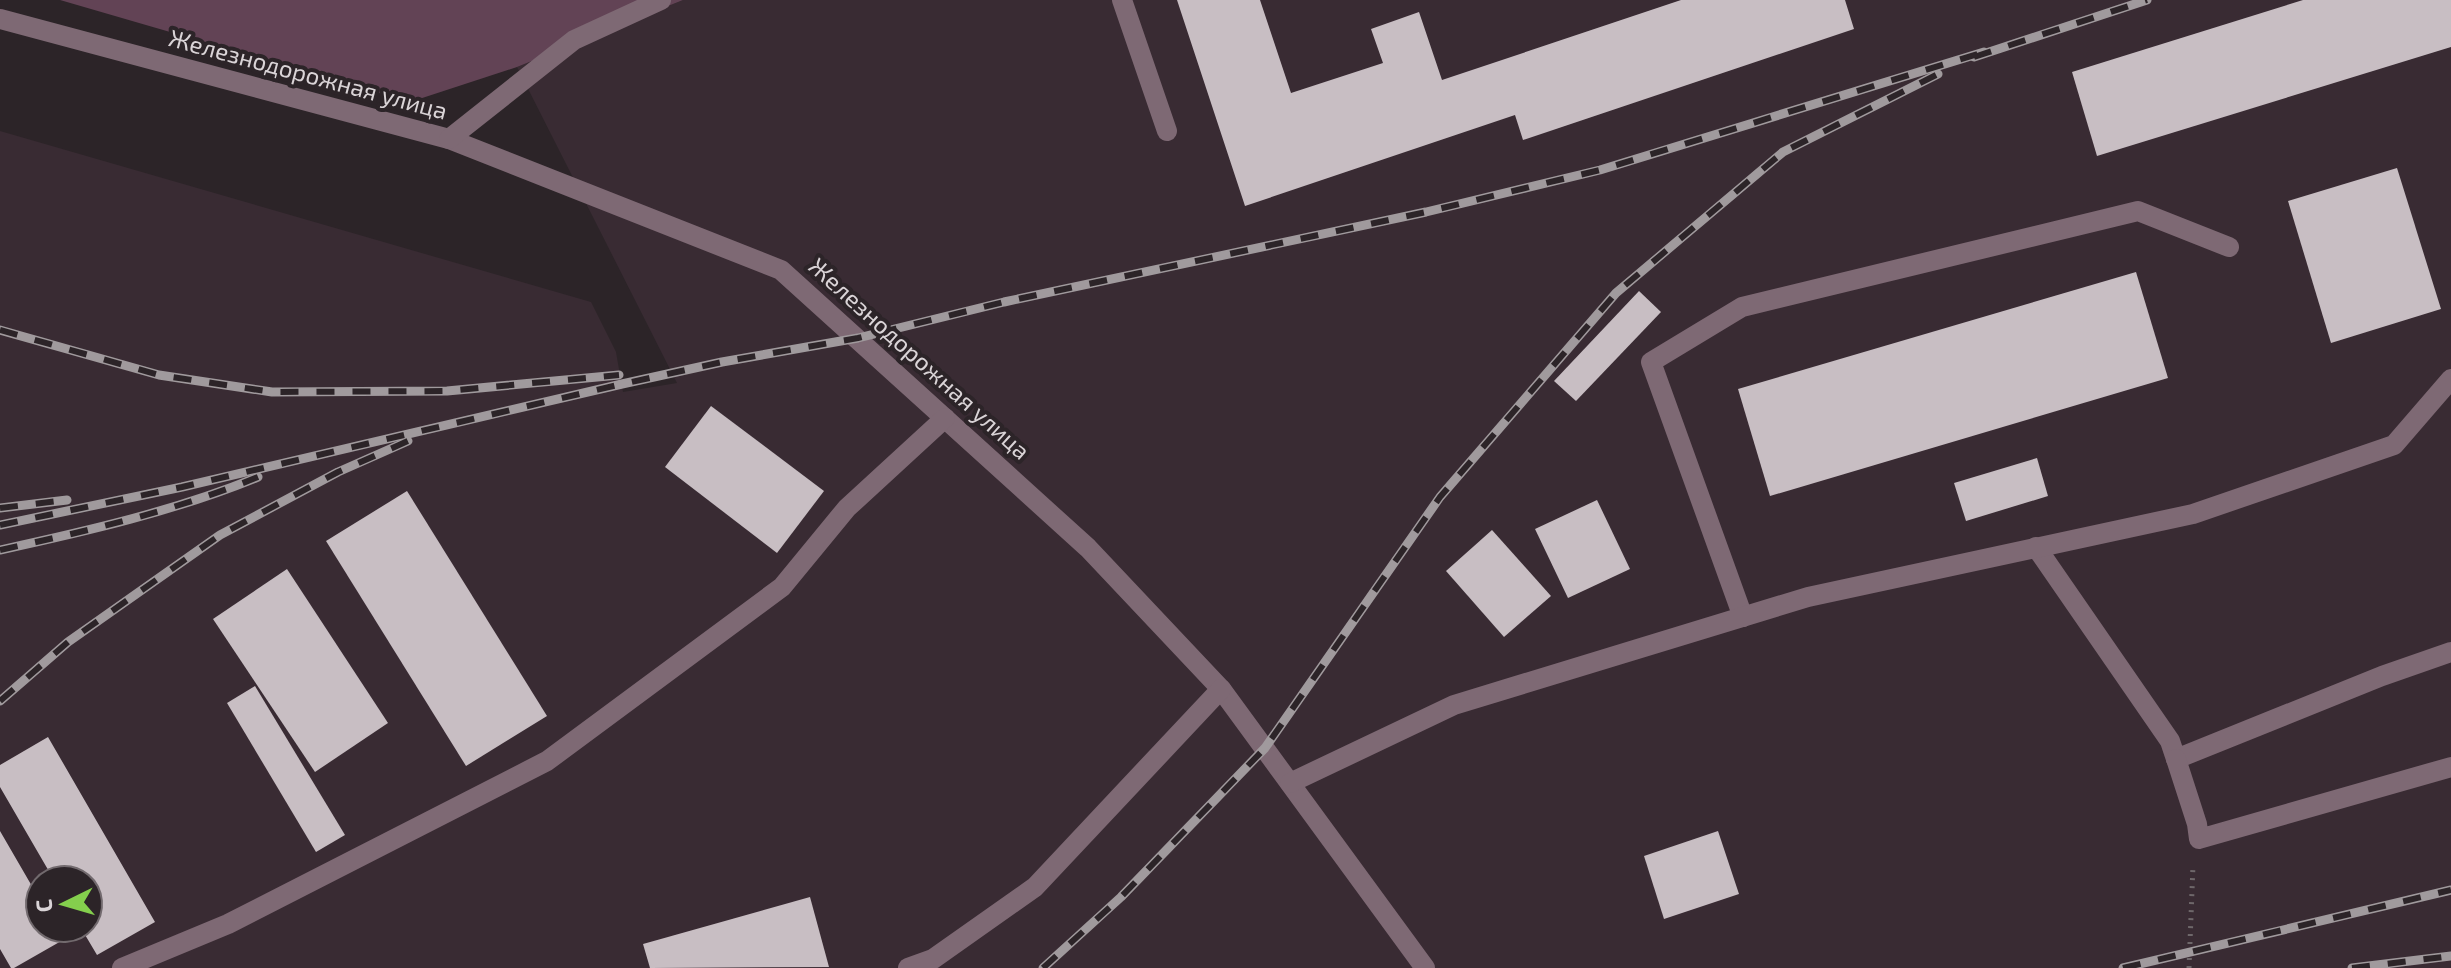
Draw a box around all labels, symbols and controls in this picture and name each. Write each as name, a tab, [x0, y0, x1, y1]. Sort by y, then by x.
street label: Железнодорожная улица	[166, 22, 451, 126]
street label: Железнодорожная улица	[803, 251, 1036, 465]
north arrow	[24, 864, 104, 944]
text: С	[30, 898, 57, 913]

